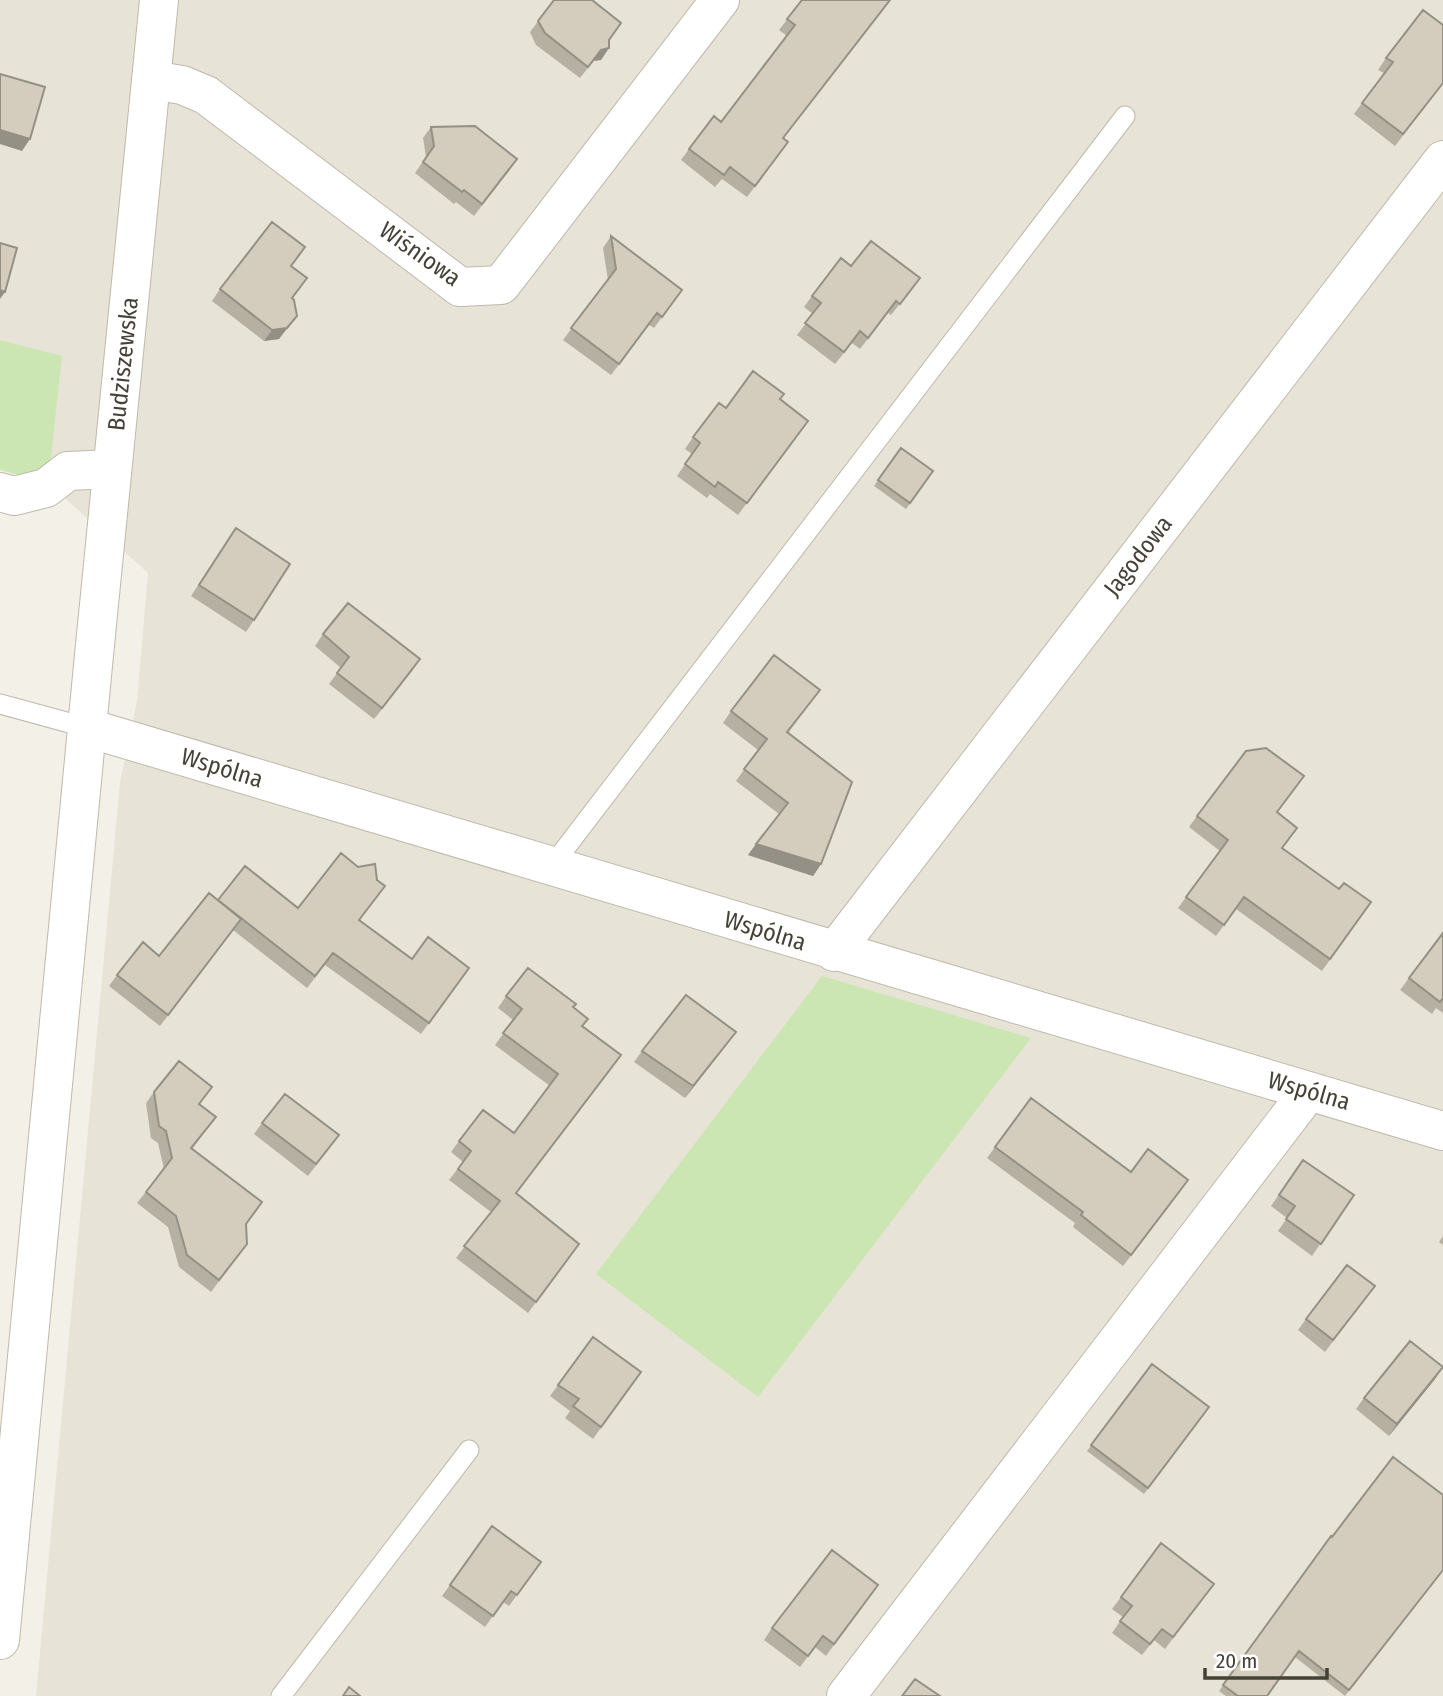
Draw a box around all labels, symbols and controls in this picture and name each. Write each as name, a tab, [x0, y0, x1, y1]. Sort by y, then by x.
street label: Wiśniowa	[374, 216, 466, 292]
street label: Budziszewska	[102, 296, 144, 432]
street label: Jagodowa	[1098, 510, 1178, 602]
street label: Wspólna	[178, 742, 266, 794]
street label: Wspólna	[721, 905, 809, 957]
street label: Wspólna	[1265, 1066, 1353, 1116]
scale bar	[1205, 1636, 1328, 1680]
text: 20 m	[1216, 1648, 1257, 1674]

